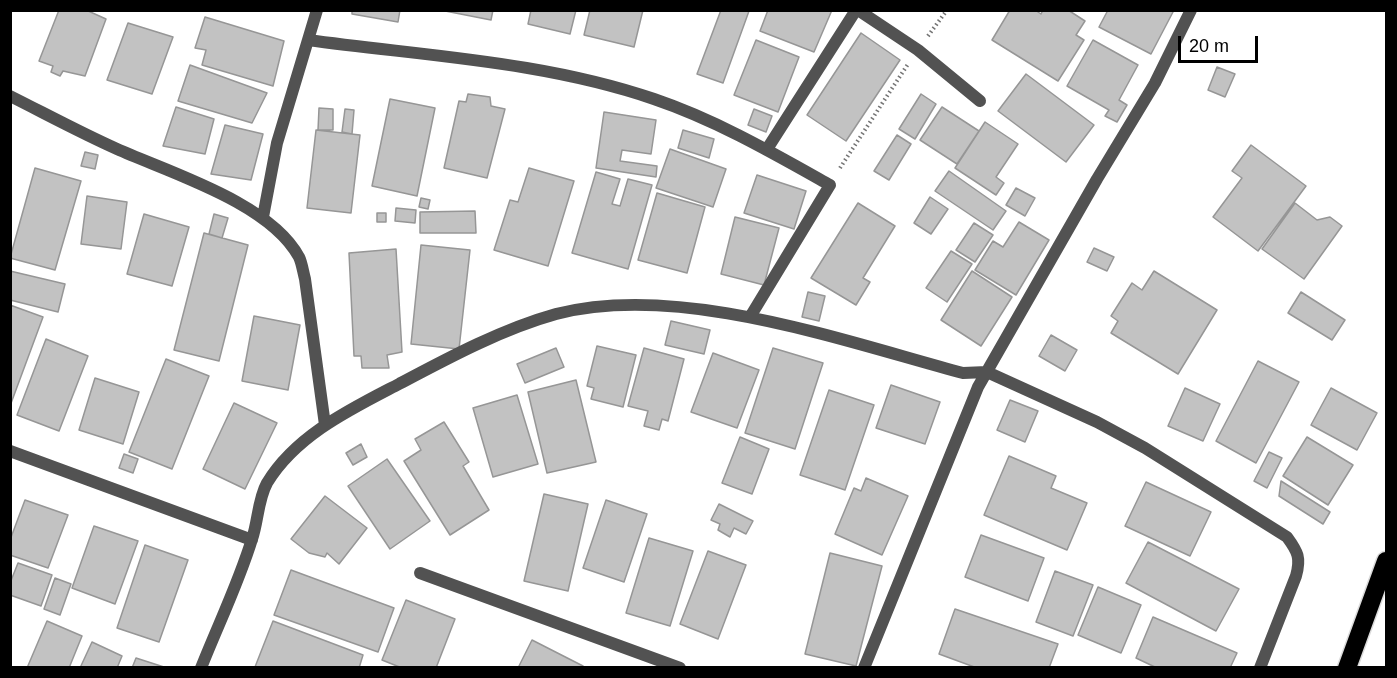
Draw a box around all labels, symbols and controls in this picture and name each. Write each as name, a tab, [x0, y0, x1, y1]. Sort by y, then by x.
scale bar	[1181, 24, 1260, 62]
text: 20 m	[1189, 36, 1229, 56]

